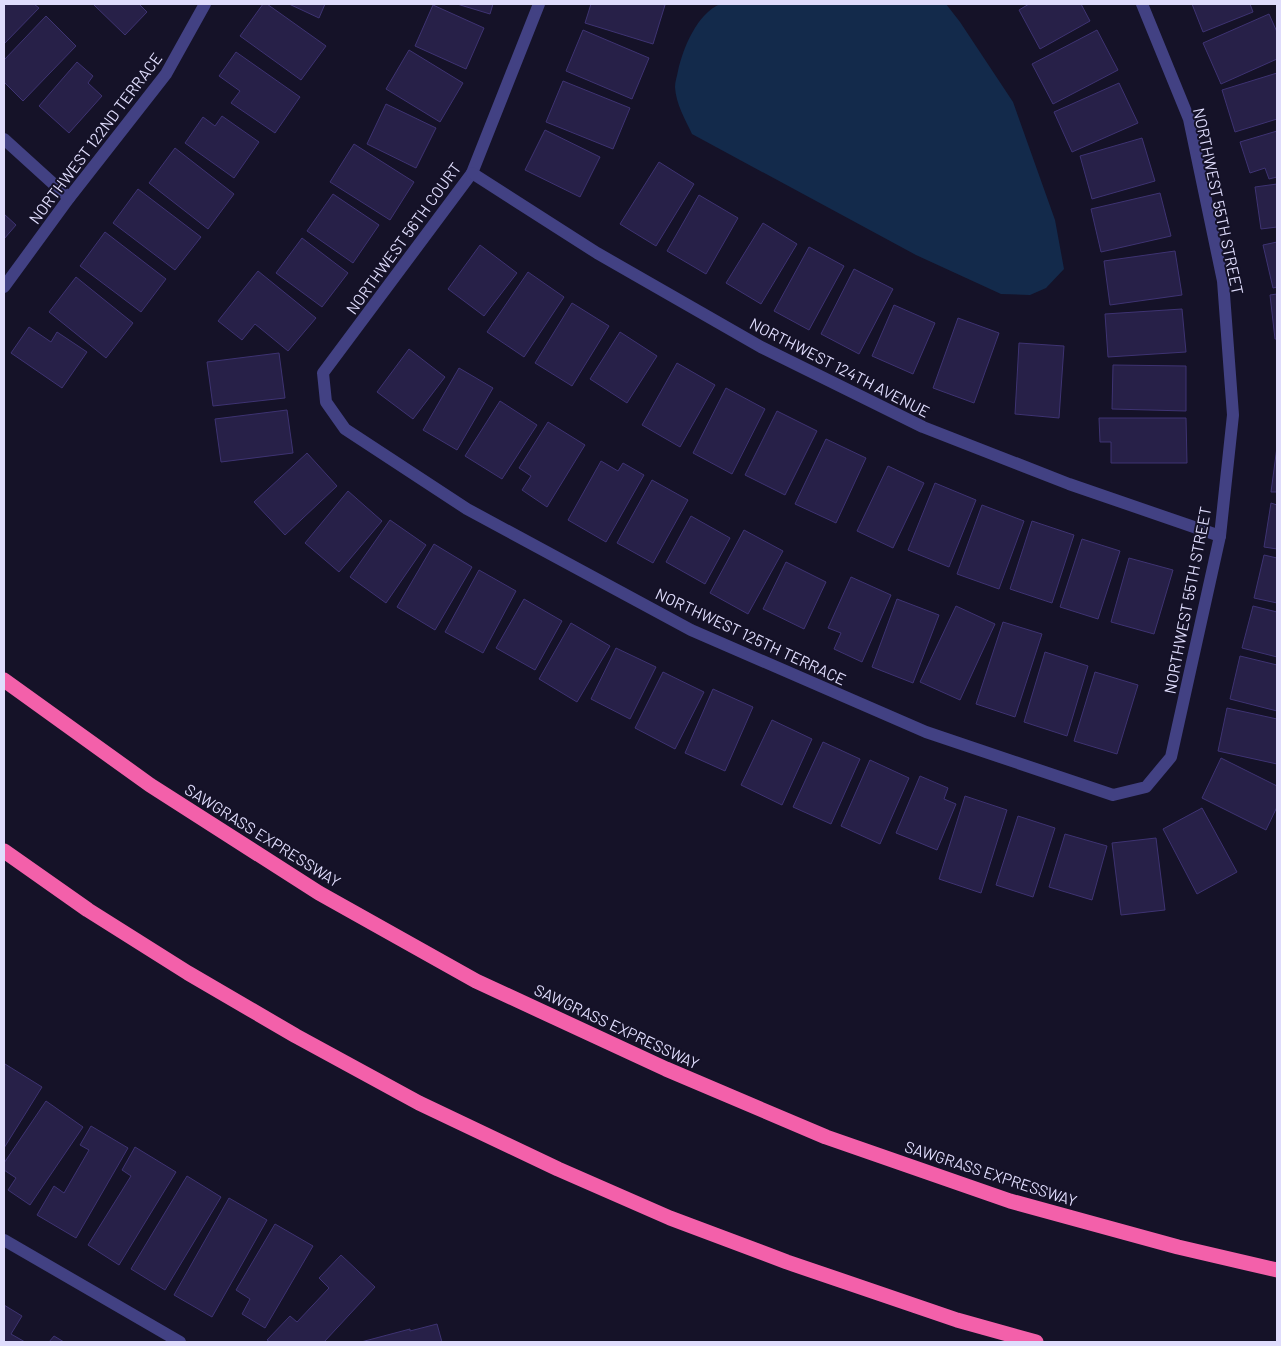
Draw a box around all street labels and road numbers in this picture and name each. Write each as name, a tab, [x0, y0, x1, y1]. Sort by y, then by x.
street label: NORTHWEST 122ND TERRACE	[24, 49, 166, 227]
street label: NORTHWEST 55TH STREET	[1190, 106, 1248, 296]
street label: NORTHWEST 56TH COURT	[342, 158, 464, 318]
street label: NORTHWEST 124TH AVENUE	[747, 313, 933, 421]
street label: NORTHWEST 55TH STREET	[1159, 505, 1215, 695]
street label: NORTHWEST 125TH TERRACE	[653, 583, 849, 689]
street label: SAWGRASS EXPRESSWAY	[182, 779, 344, 891]
street label: SAWGRASS EXPRESSWAY	[531, 979, 703, 1073]
street label: SAWGRASS EXPRESSWAY	[903, 1136, 1079, 1210]

